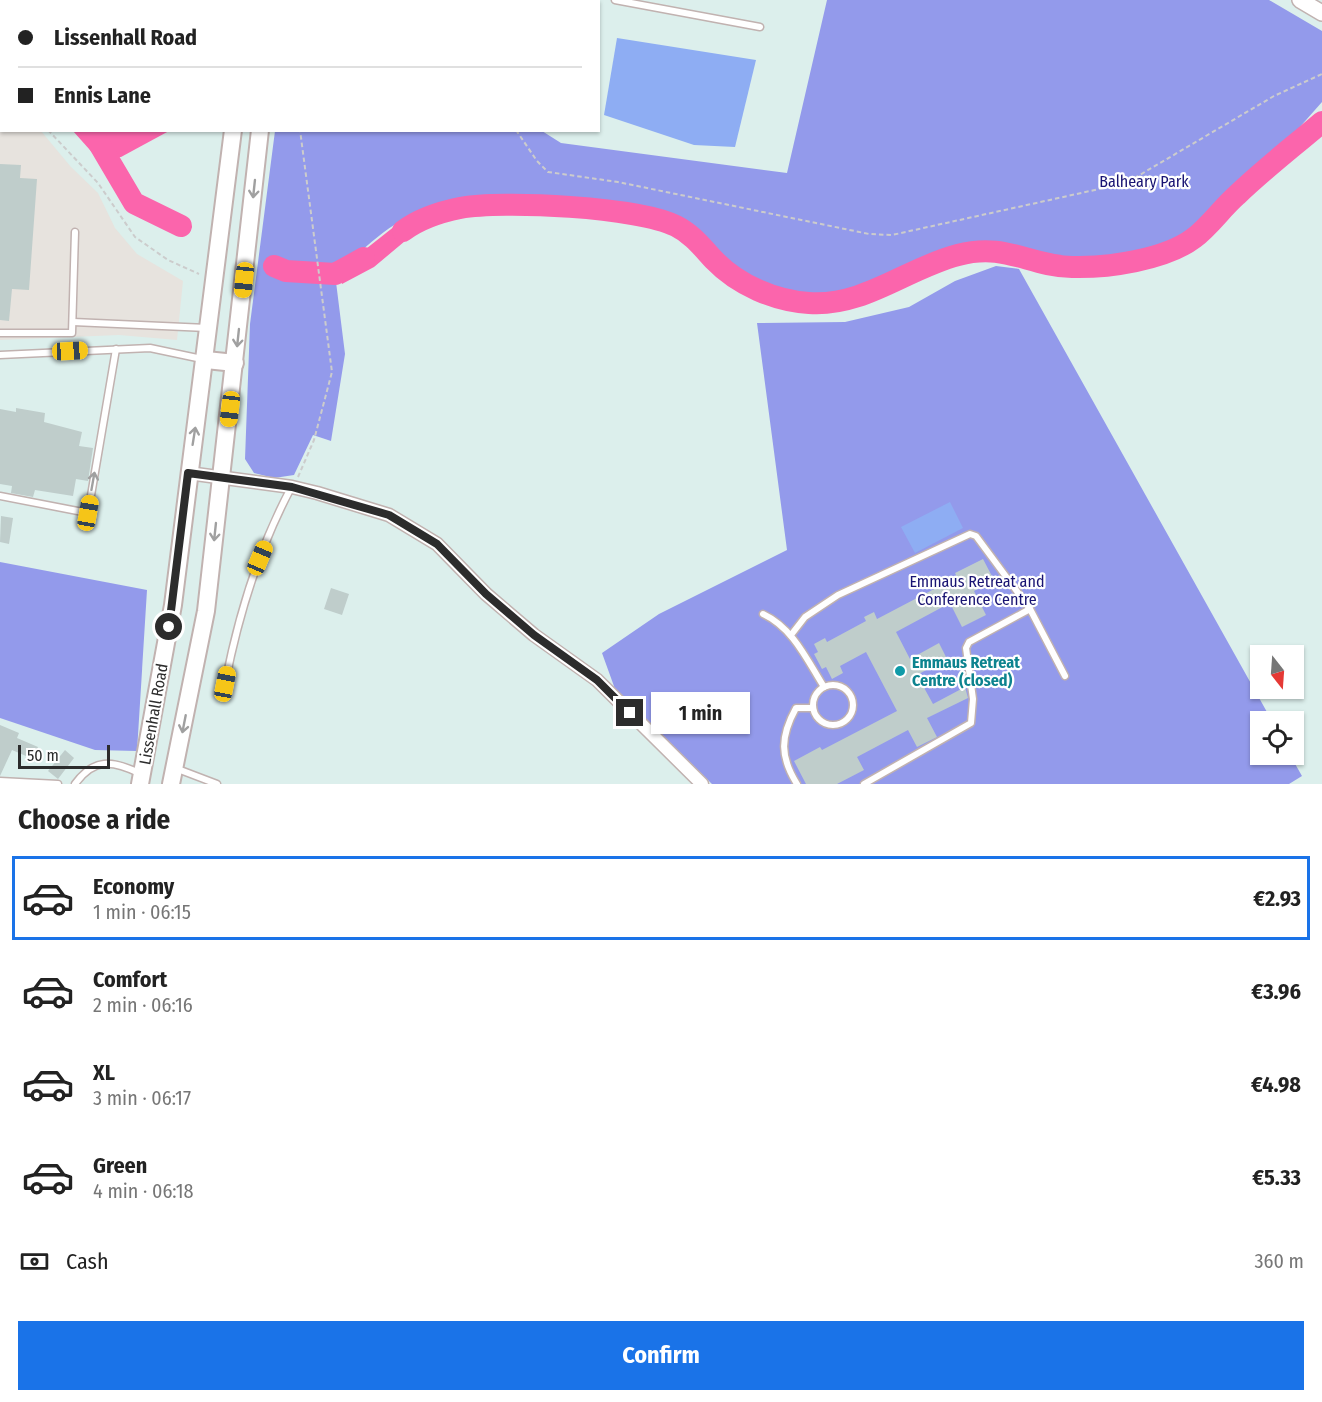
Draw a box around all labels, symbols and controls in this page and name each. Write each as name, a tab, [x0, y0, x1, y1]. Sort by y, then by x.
text: Lissenhall Road	[54, 24, 197, 51]
text: Ennis Lane	[54, 82, 151, 109]
park label: Balheary Park	[1099, 172, 1189, 191]
one-way arrow	[248, 178, 259, 198]
car	[233, 261, 255, 299]
one-way arrow	[232, 328, 243, 348]
car	[52, 341, 88, 361]
car	[219, 390, 241, 428]
one-way arrow	[188, 426, 199, 446]
one-way arrow	[88, 472, 99, 491]
car	[76, 494, 100, 532]
one-way arrow	[209, 521, 220, 541]
car	[245, 538, 275, 578]
park label: Emmaus Retreat and Conference Centre	[910, 572, 1044, 609]
route start	[155, 613, 182, 640]
north arrow	[1250, 645, 1304, 699]
map controls	[1250, 645, 1304, 765]
place label: Emmaus Retreat Centre (closed)	[912, 653, 1020, 690]
street label: Lissenhall Road	[135, 662, 172, 766]
marker: Emmaus Retreat Centre (closed)	[893, 664, 907, 678]
car	[213, 665, 237, 703]
callout: 1 min	[651, 692, 750, 734]
route end	[616, 699, 643, 726]
text: 1 min	[679, 701, 722, 725]
button: locate	[1250, 711, 1304, 765]
one-way arrow	[177, 714, 189, 733]
scale bar	[18, 742, 110, 770]
text: 50 m	[27, 746, 59, 765]
text: Choose a ride	[18, 804, 170, 836]
icon: car	[21, 871, 75, 925]
text: Economy	[93, 873, 174, 900]
text: €2.93	[1253, 885, 1301, 912]
text: 1 min · 06:15	[93, 900, 191, 924]
icon: car	[21, 964, 75, 1018]
text: Comfort	[93, 966, 167, 993]
text: €3.96	[1251, 978, 1301, 1005]
text: 2 min · 06:16	[93, 993, 193, 1017]
icon: car	[21, 1057, 75, 1111]
text: XL	[93, 1059, 115, 1086]
text: €4.98	[1251, 1071, 1301, 1098]
text: 3 min · 06:17	[93, 1086, 191, 1110]
icon: car	[21, 1150, 75, 1204]
text: Green	[93, 1152, 147, 1179]
text: €5.33	[1252, 1164, 1301, 1191]
text: 4 min · 06:18	[93, 1179, 194, 1203]
icon: cash	[18, 1245, 51, 1278]
text: Cash	[66, 1248, 109, 1275]
text: 360 m	[1255, 1249, 1304, 1273]
button: Confirm	[18, 1321, 1304, 1390]

